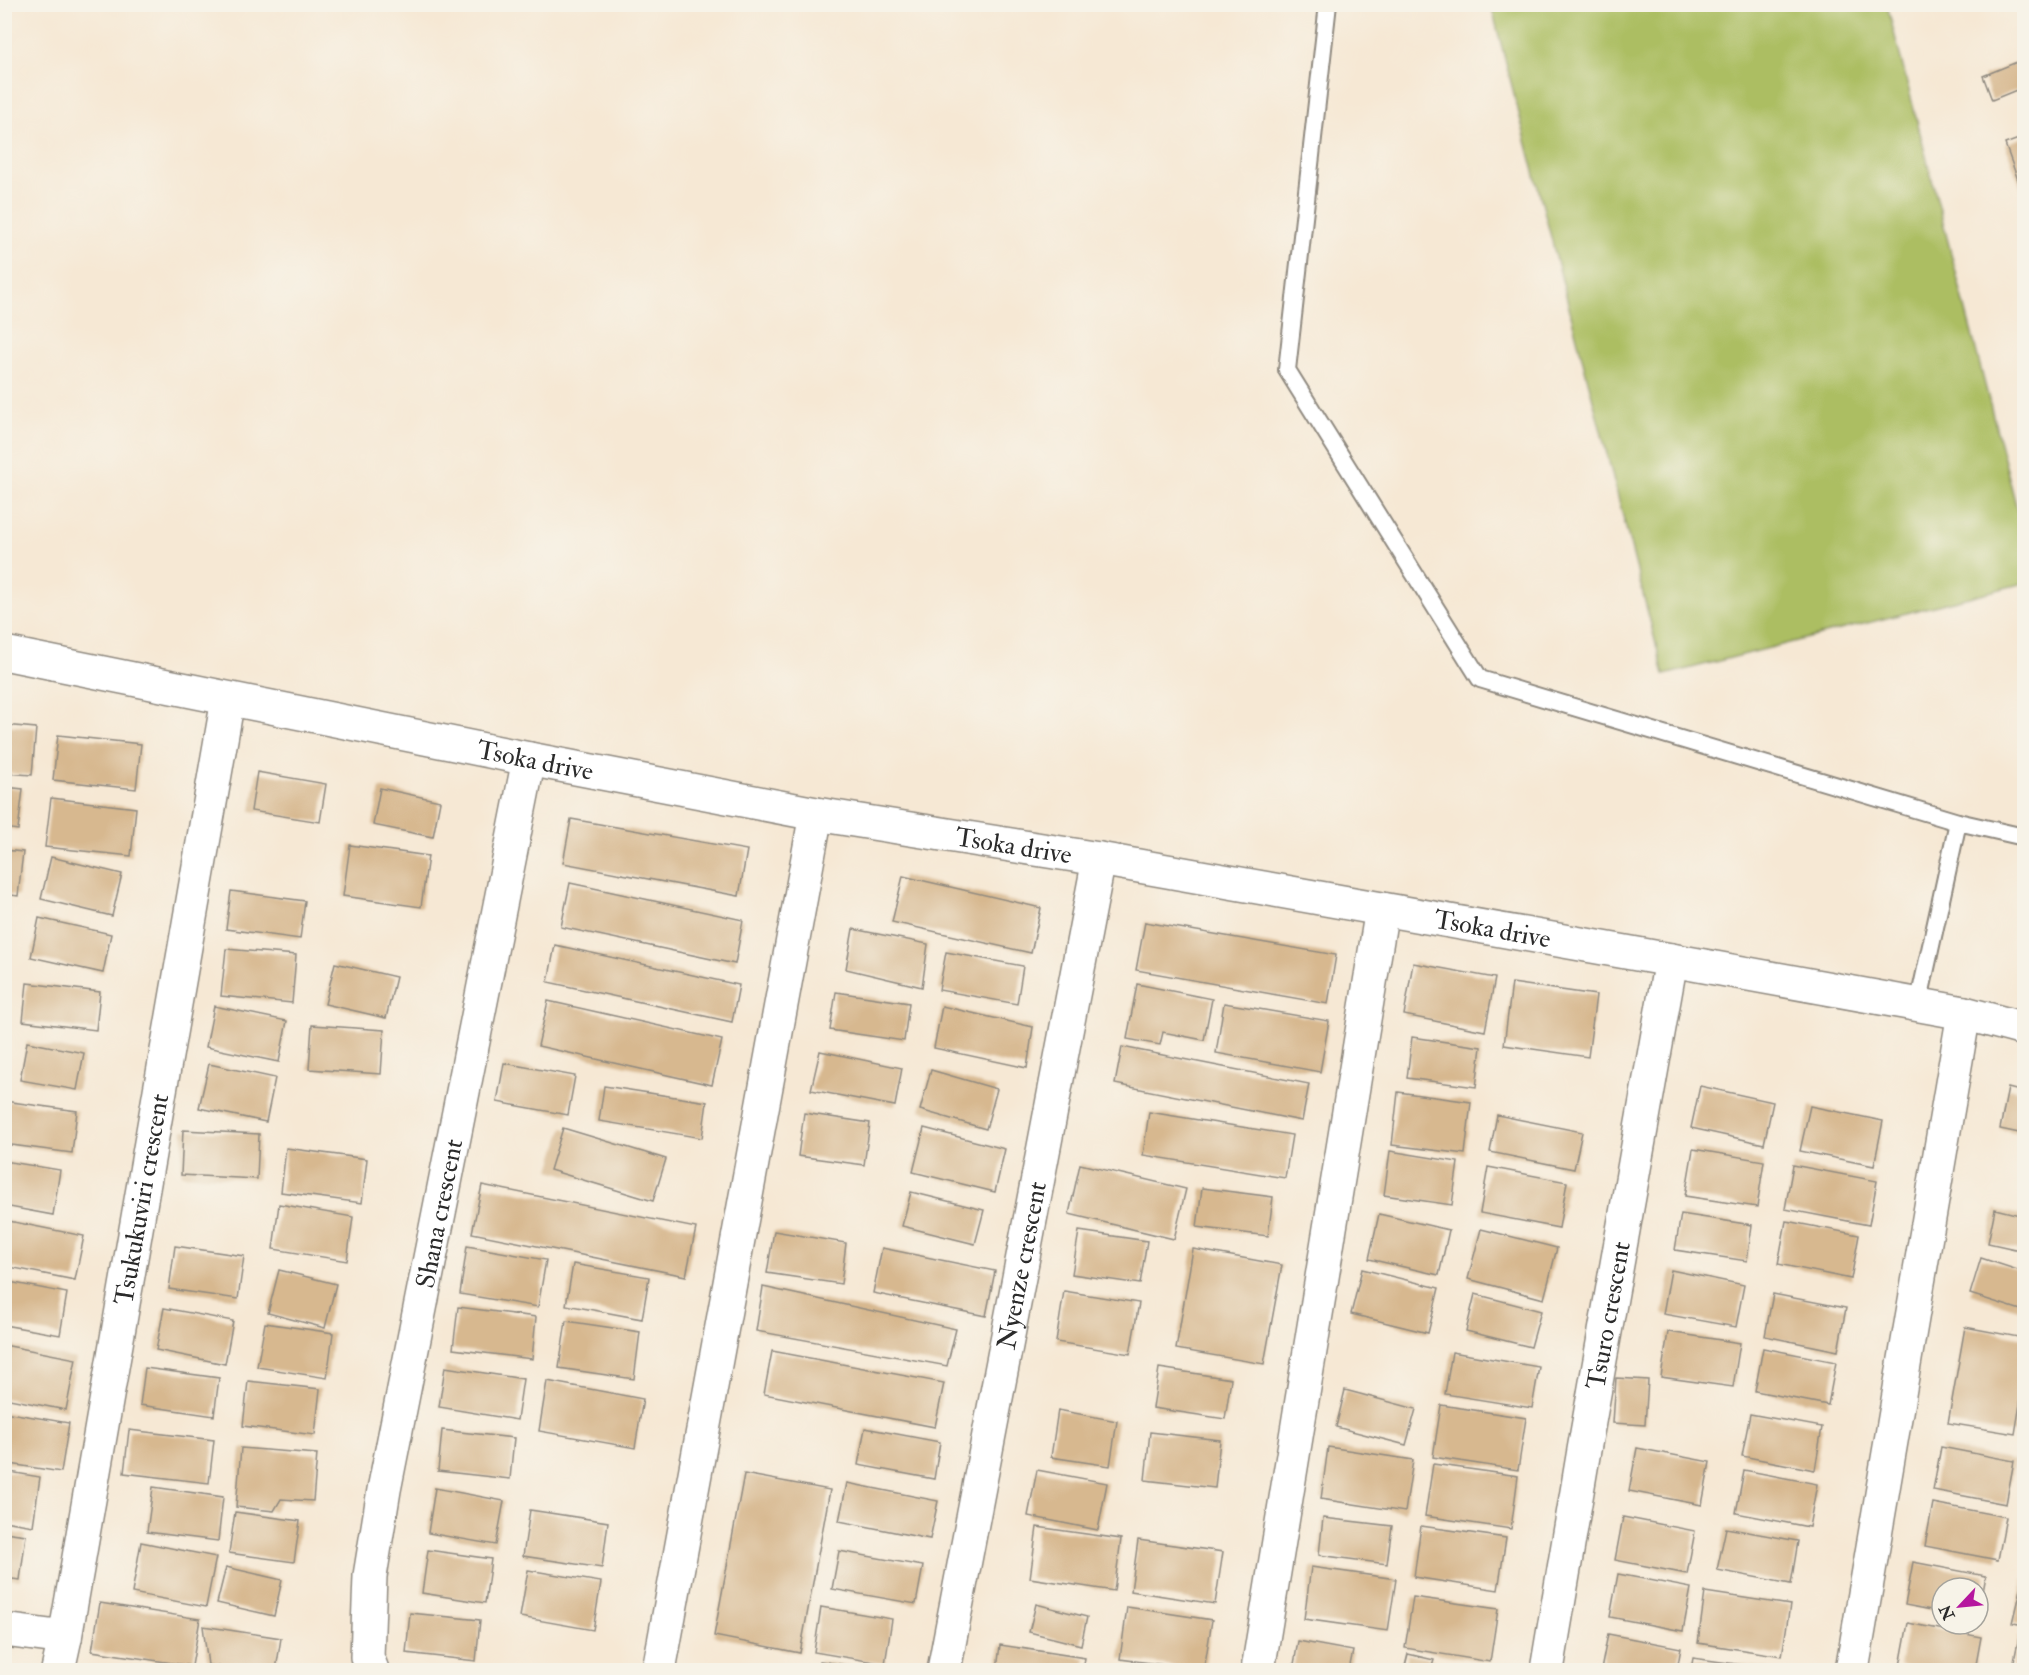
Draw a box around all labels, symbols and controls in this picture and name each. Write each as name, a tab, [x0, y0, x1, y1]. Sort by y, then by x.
street label: Tsoka drive	[474, 734, 596, 788]
street label: Tsoka drive	[953, 821, 1074, 871]
street label: Tsoka drive	[1432, 903, 1553, 955]
street label: Tsukukuviri crescent	[108, 1091, 176, 1307]
street label: Shana crescent	[409, 1136, 470, 1291]
street label: Nyenze crescent	[991, 1179, 1054, 1352]
street label: Tsuro crescent	[1580, 1239, 1638, 1392]
north arrow	[1930, 1576, 1990, 1636]
text: N	[1935, 1601, 1960, 1624]

